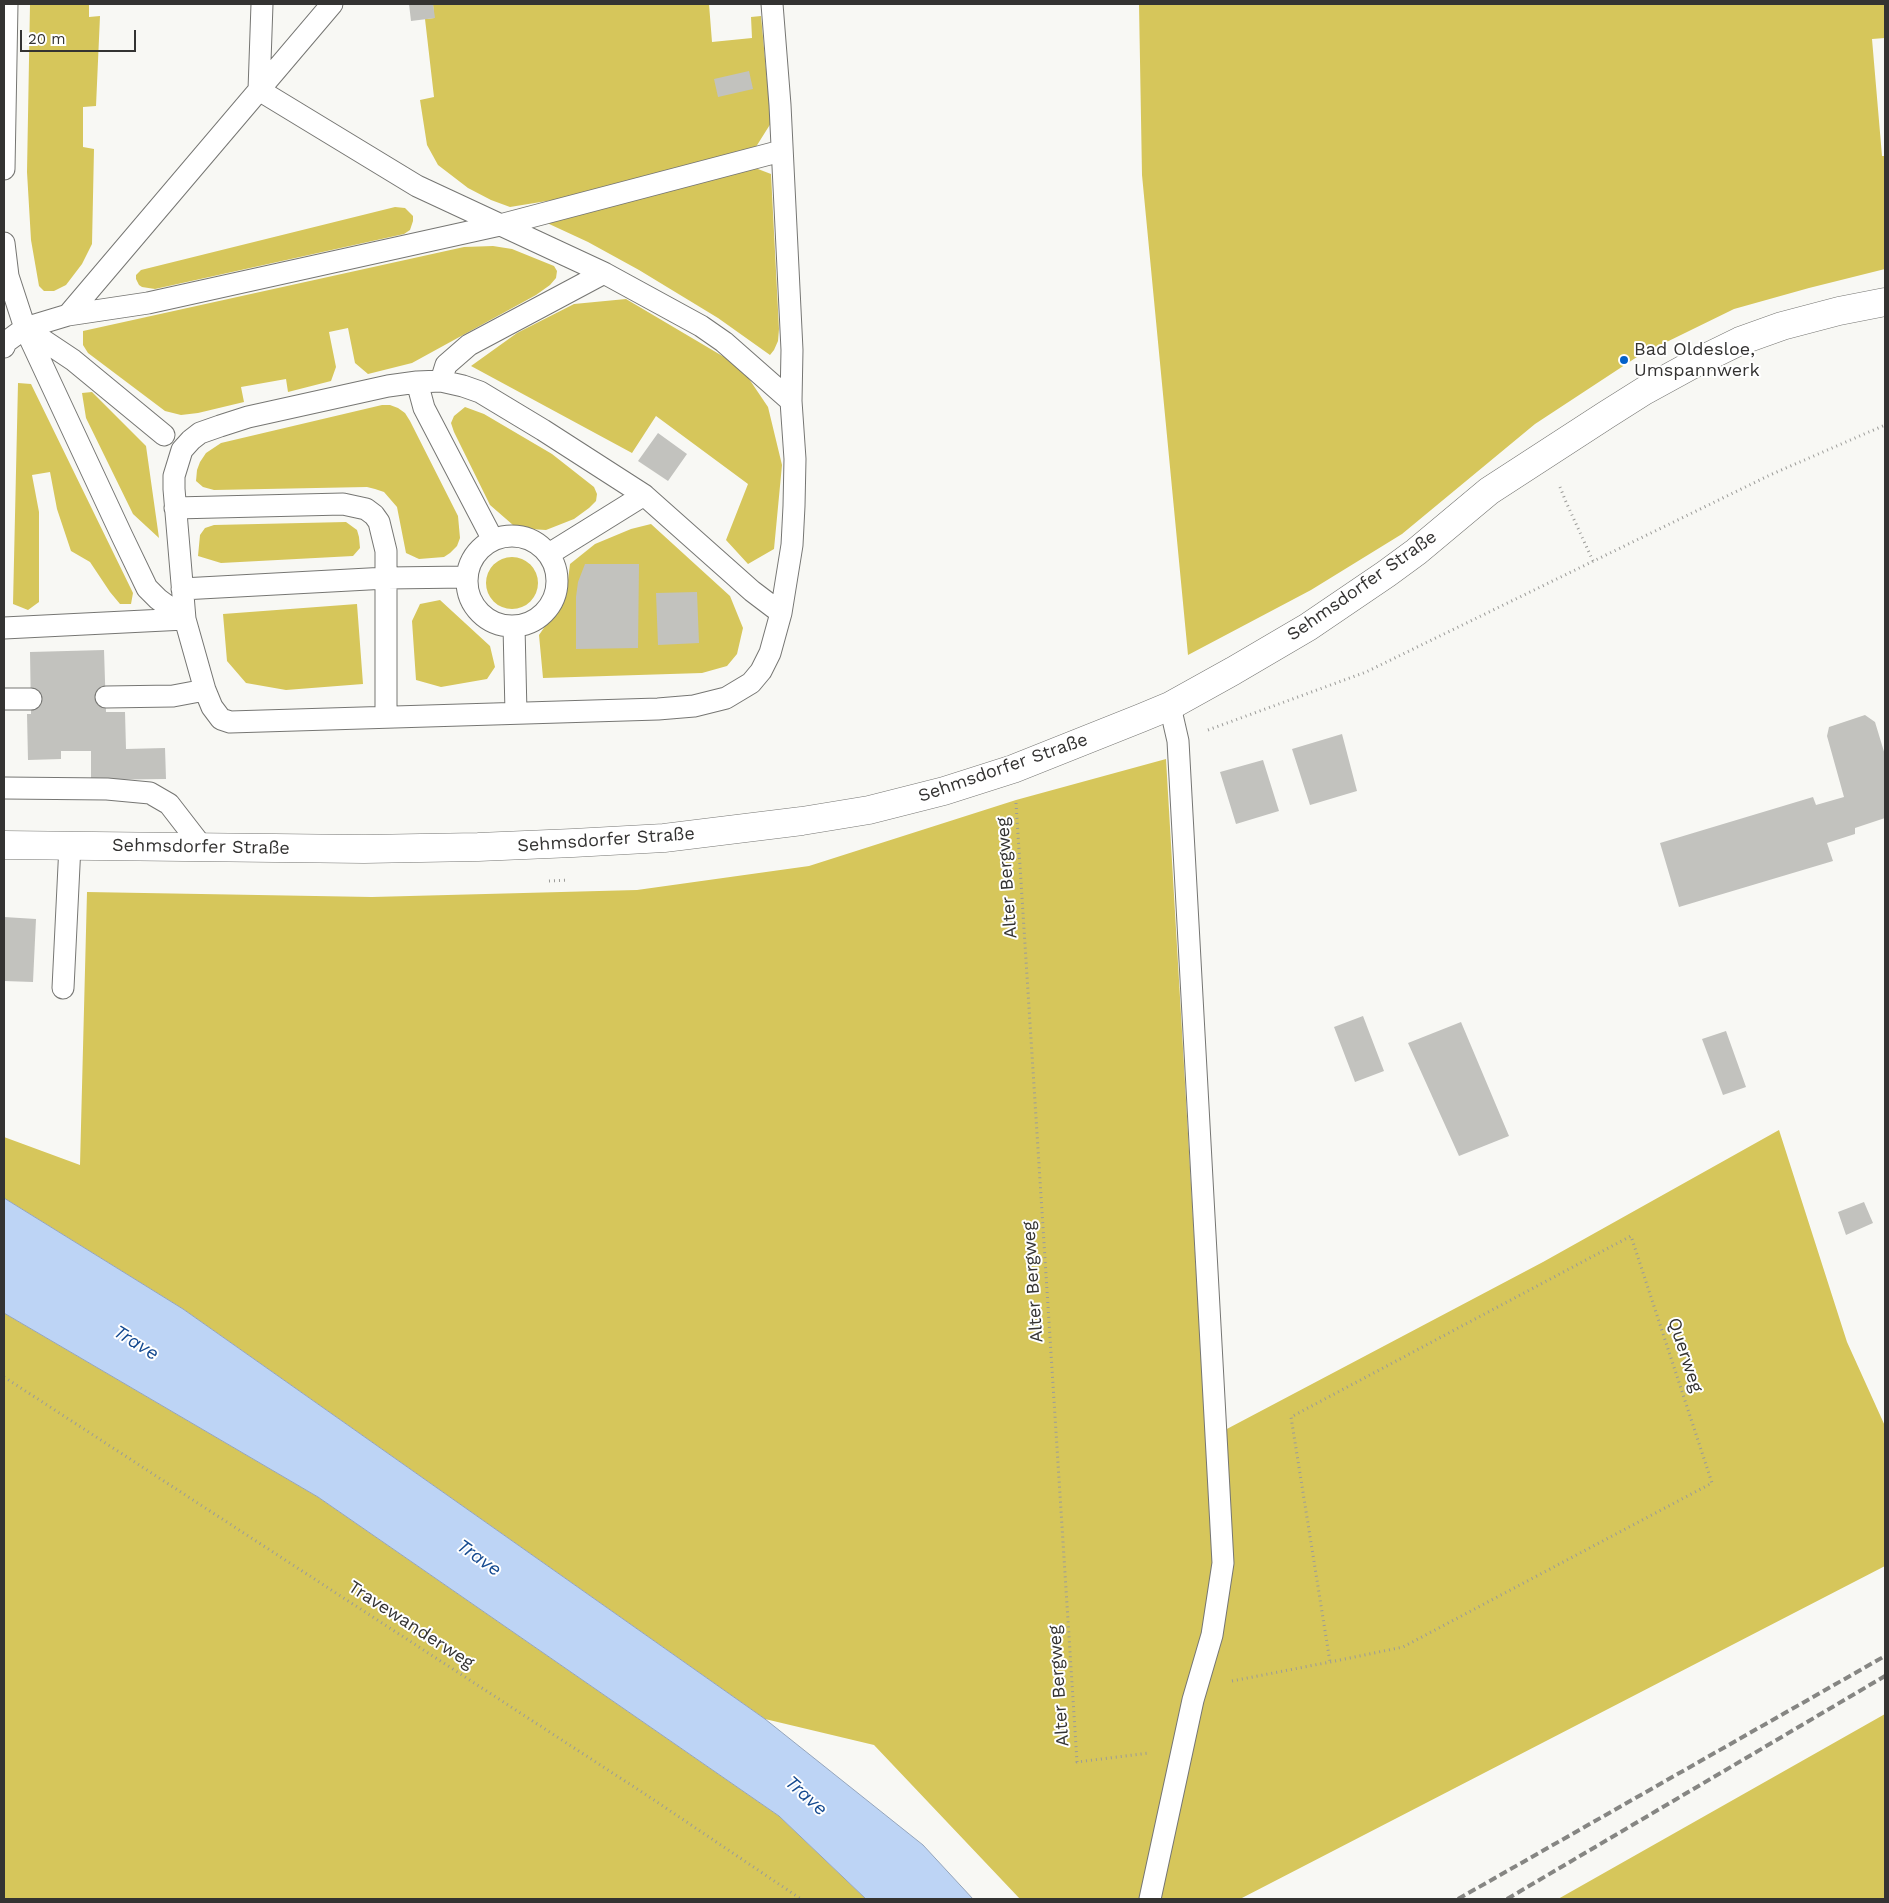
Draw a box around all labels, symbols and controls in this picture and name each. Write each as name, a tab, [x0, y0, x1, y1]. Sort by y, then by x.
scale bar	[22, 20, 139, 52]
text: 20 m	[28, 30, 66, 48]
place label: Bad Oldesloe, Umspannwerk	[1634, 339, 1760, 382]
marker: Bad Oldesloe, Umspannwerk	[1618, 354, 1630, 366]
street label: Sehmsdorfer Straße	[1283, 526, 1441, 646]
street label: Sehmsdorfer Straße	[915, 729, 1091, 807]
street label: Alter Bergweg	[992, 817, 1022, 939]
street label: Sehmsdorfer Straße	[517, 823, 695, 857]
street label: Sehmsdorfer Straße	[112, 835, 290, 859]
street label: Alter Bergweg	[1018, 1221, 1048, 1343]
street label: Querweg	[1663, 1315, 1707, 1395]
water label: Trave	[109, 1320, 163, 1366]
water label: Trave	[452, 1535, 506, 1581]
street label: Travewanderweg	[344, 1576, 478, 1674]
street label: Alter Bergweg	[1044, 1625, 1074, 1747]
water label: Trave	[780, 1771, 832, 1821]

